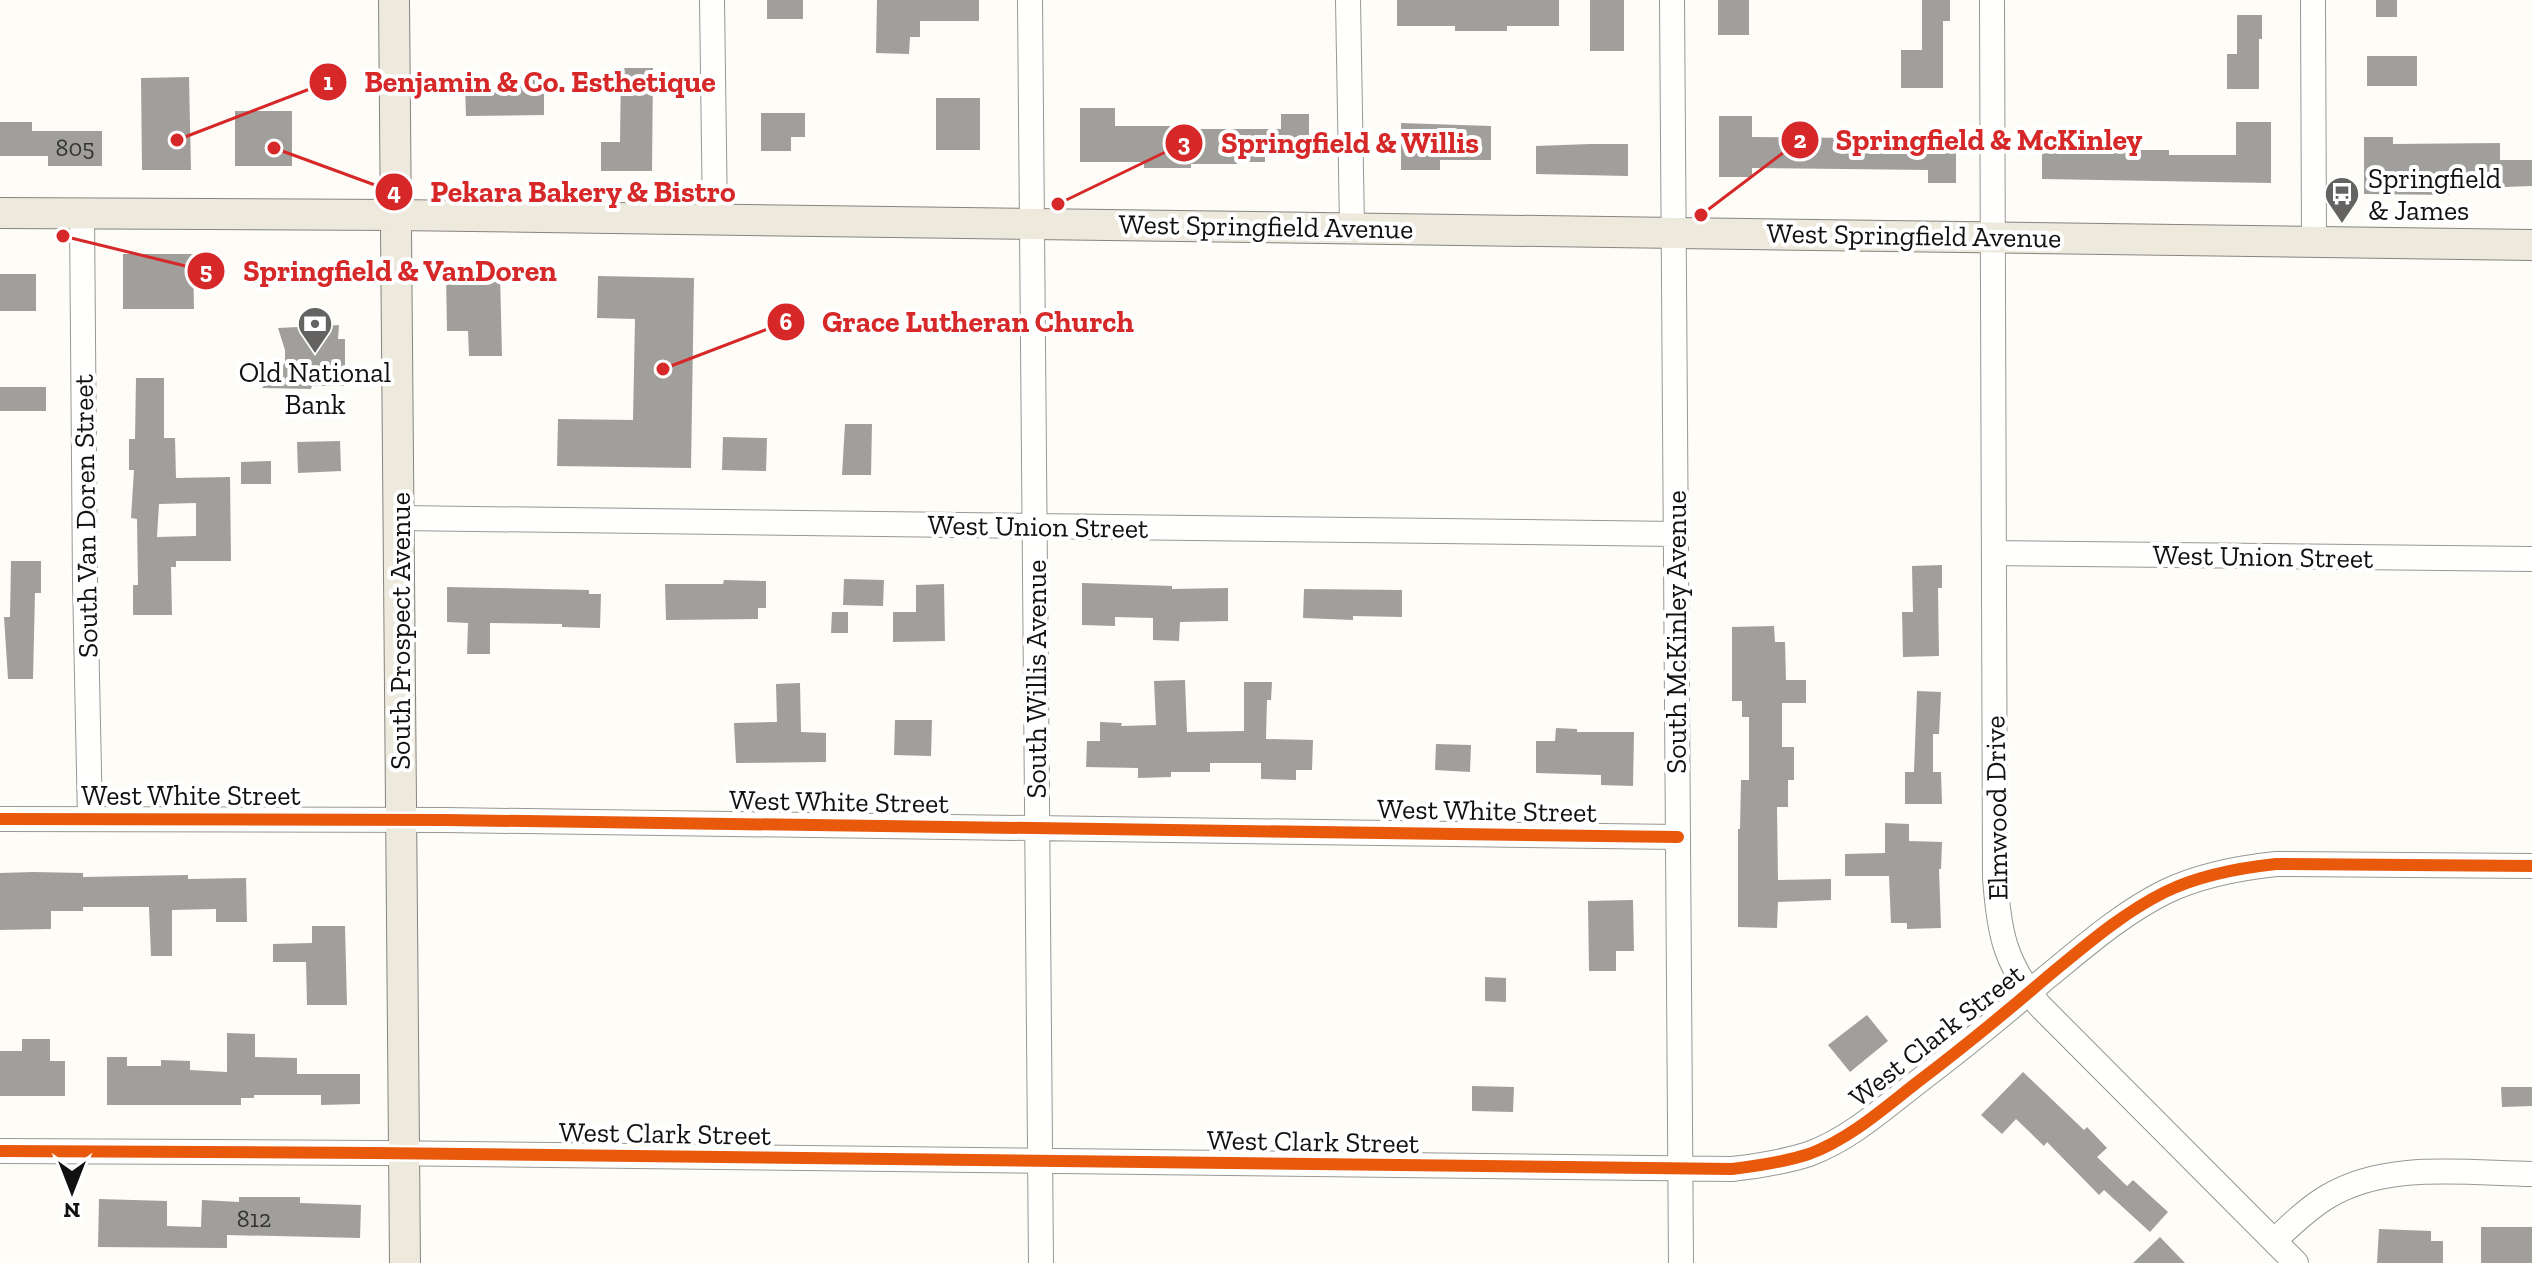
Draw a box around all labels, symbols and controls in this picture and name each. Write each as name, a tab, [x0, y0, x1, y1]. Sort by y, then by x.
callout: Benjamin & Co. Esthetique	[308, 55, 732, 109]
text: Benjamin & Co. Esthetique	[364, 64, 716, 100]
text: 1	[323, 67, 333, 96]
callout: Springfield & McKinley	[1780, 113, 2159, 167]
callout: Springfield & Willis	[1164, 116, 1495, 170]
text: Springfield & McKinley	[1836, 122, 2143, 158]
text: Springfield & Willis	[1221, 125, 1479, 161]
text: 2	[1794, 125, 1807, 154]
text: 3	[1178, 128, 1191, 157]
house number: 805	[55, 133, 95, 162]
place label: Springfield & James	[2368, 162, 2501, 227]
callout: Pekara Bakery & Bistro	[374, 165, 752, 219]
text: Pekara Bakery & Bistro	[430, 174, 736, 210]
bus stop icon: Springfield & James	[2323, 175, 2361, 225]
text: 4	[387, 177, 401, 206]
street label: West Springfield Avenue	[1118, 207, 1413, 246]
street label: West Springfield Avenue	[1766, 216, 2061, 255]
callout: Springfield & VanDoren	[186, 244, 573, 298]
text: Springfield & VanDoren	[243, 253, 557, 289]
text: 5	[200, 256, 212, 285]
callout: Grace Lutheran Church	[766, 295, 1150, 349]
text: Grace Lutheran Church	[822, 304, 1135, 340]
bank icon: Old National Bank	[296, 305, 334, 355]
text: 6	[780, 307, 793, 336]
place label: Old National Bank	[239, 356, 391, 421]
street label: South Van Doren Street	[67, 373, 104, 658]
street label: South McKinley Avenue	[1660, 490, 1693, 774]
street label: South Prospect Avenue	[384, 492, 417, 770]
street label: West Union Street	[927, 508, 1149, 545]
street label: West Union Street	[2152, 538, 2374, 575]
street label: South Willis Avenue	[1020, 560, 1053, 798]
street label: Elmwood Drive	[1978, 715, 2015, 901]
street label: West White Street	[81, 779, 301, 812]
street label: West White Street	[729, 783, 950, 820]
street label: West White Street	[1377, 792, 1598, 829]
street label: West Clark Street	[1842, 957, 2031, 1114]
street label: West Clark Street	[559, 1115, 772, 1152]
street label: West Clark Street	[1207, 1123, 1420, 1160]
north arrow	[32, 1151, 112, 1231]
text: N	[63, 1197, 80, 1224]
house number: 812	[237, 1204, 271, 1233]

